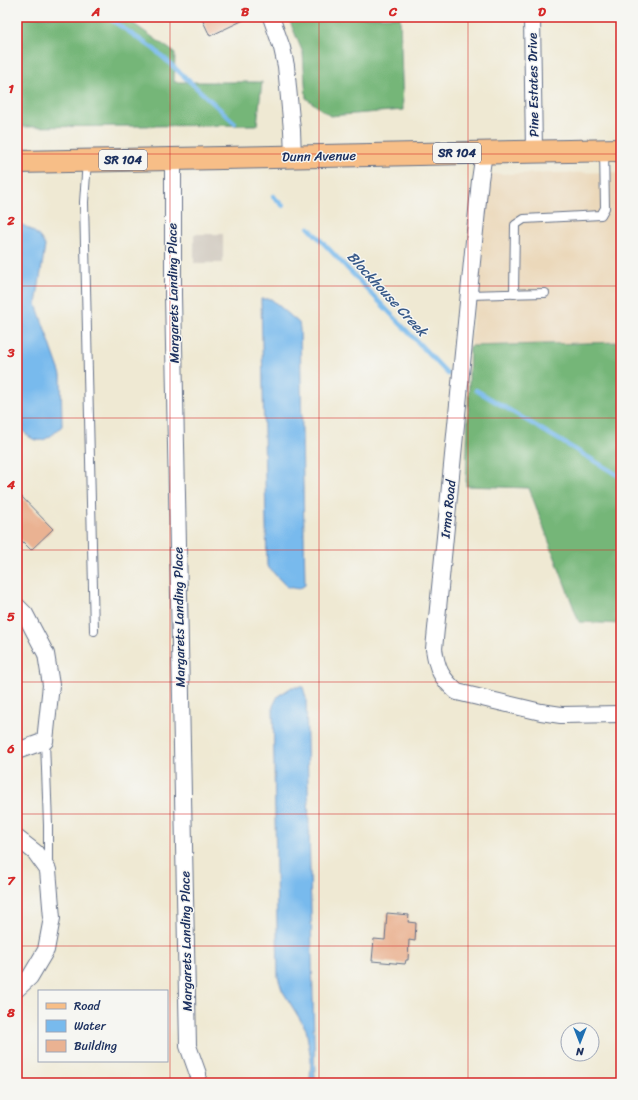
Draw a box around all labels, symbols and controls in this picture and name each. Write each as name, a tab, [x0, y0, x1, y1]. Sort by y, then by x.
text: A	[91, 0, 100, 23]
text: B	[241, 0, 250, 23]
text: C	[388, 0, 398, 23]
text: D	[538, 0, 546, 23]
street label: Pine Estates Drive	[521, 33, 545, 137]
text: 1	[8, 77, 14, 100]
road number: SR 104	[433, 143, 481, 163]
street label: Dunn Avenue	[282, 144, 357, 168]
road number: SR 104	[99, 150, 147, 170]
text: 2	[6, 209, 15, 232]
street label: Margarets Landing Place	[160, 222, 186, 363]
water label: Blockhouse Creek	[341, 245, 435, 344]
text: 3	[6, 341, 15, 364]
text: 4	[6, 473, 16, 496]
street label: Irma Road	[433, 478, 463, 540]
street label: Margarets Landing Place	[166, 546, 192, 687]
text: 5	[7, 605, 15, 628]
text: 6	[6, 737, 15, 760]
text: 7	[7, 869, 16, 892]
street label: Margarets Landing Place	[173, 870, 199, 1011]
legend	[38, 990, 168, 1062]
text: Road	[74, 995, 101, 1017]
text: 8	[6, 1001, 15, 1024]
text: Water	[74, 1015, 107, 1037]
north arrow	[560, 1022, 600, 1062]
text: Building	[74, 1035, 117, 1057]
text: N	[576, 1042, 585, 1061]

